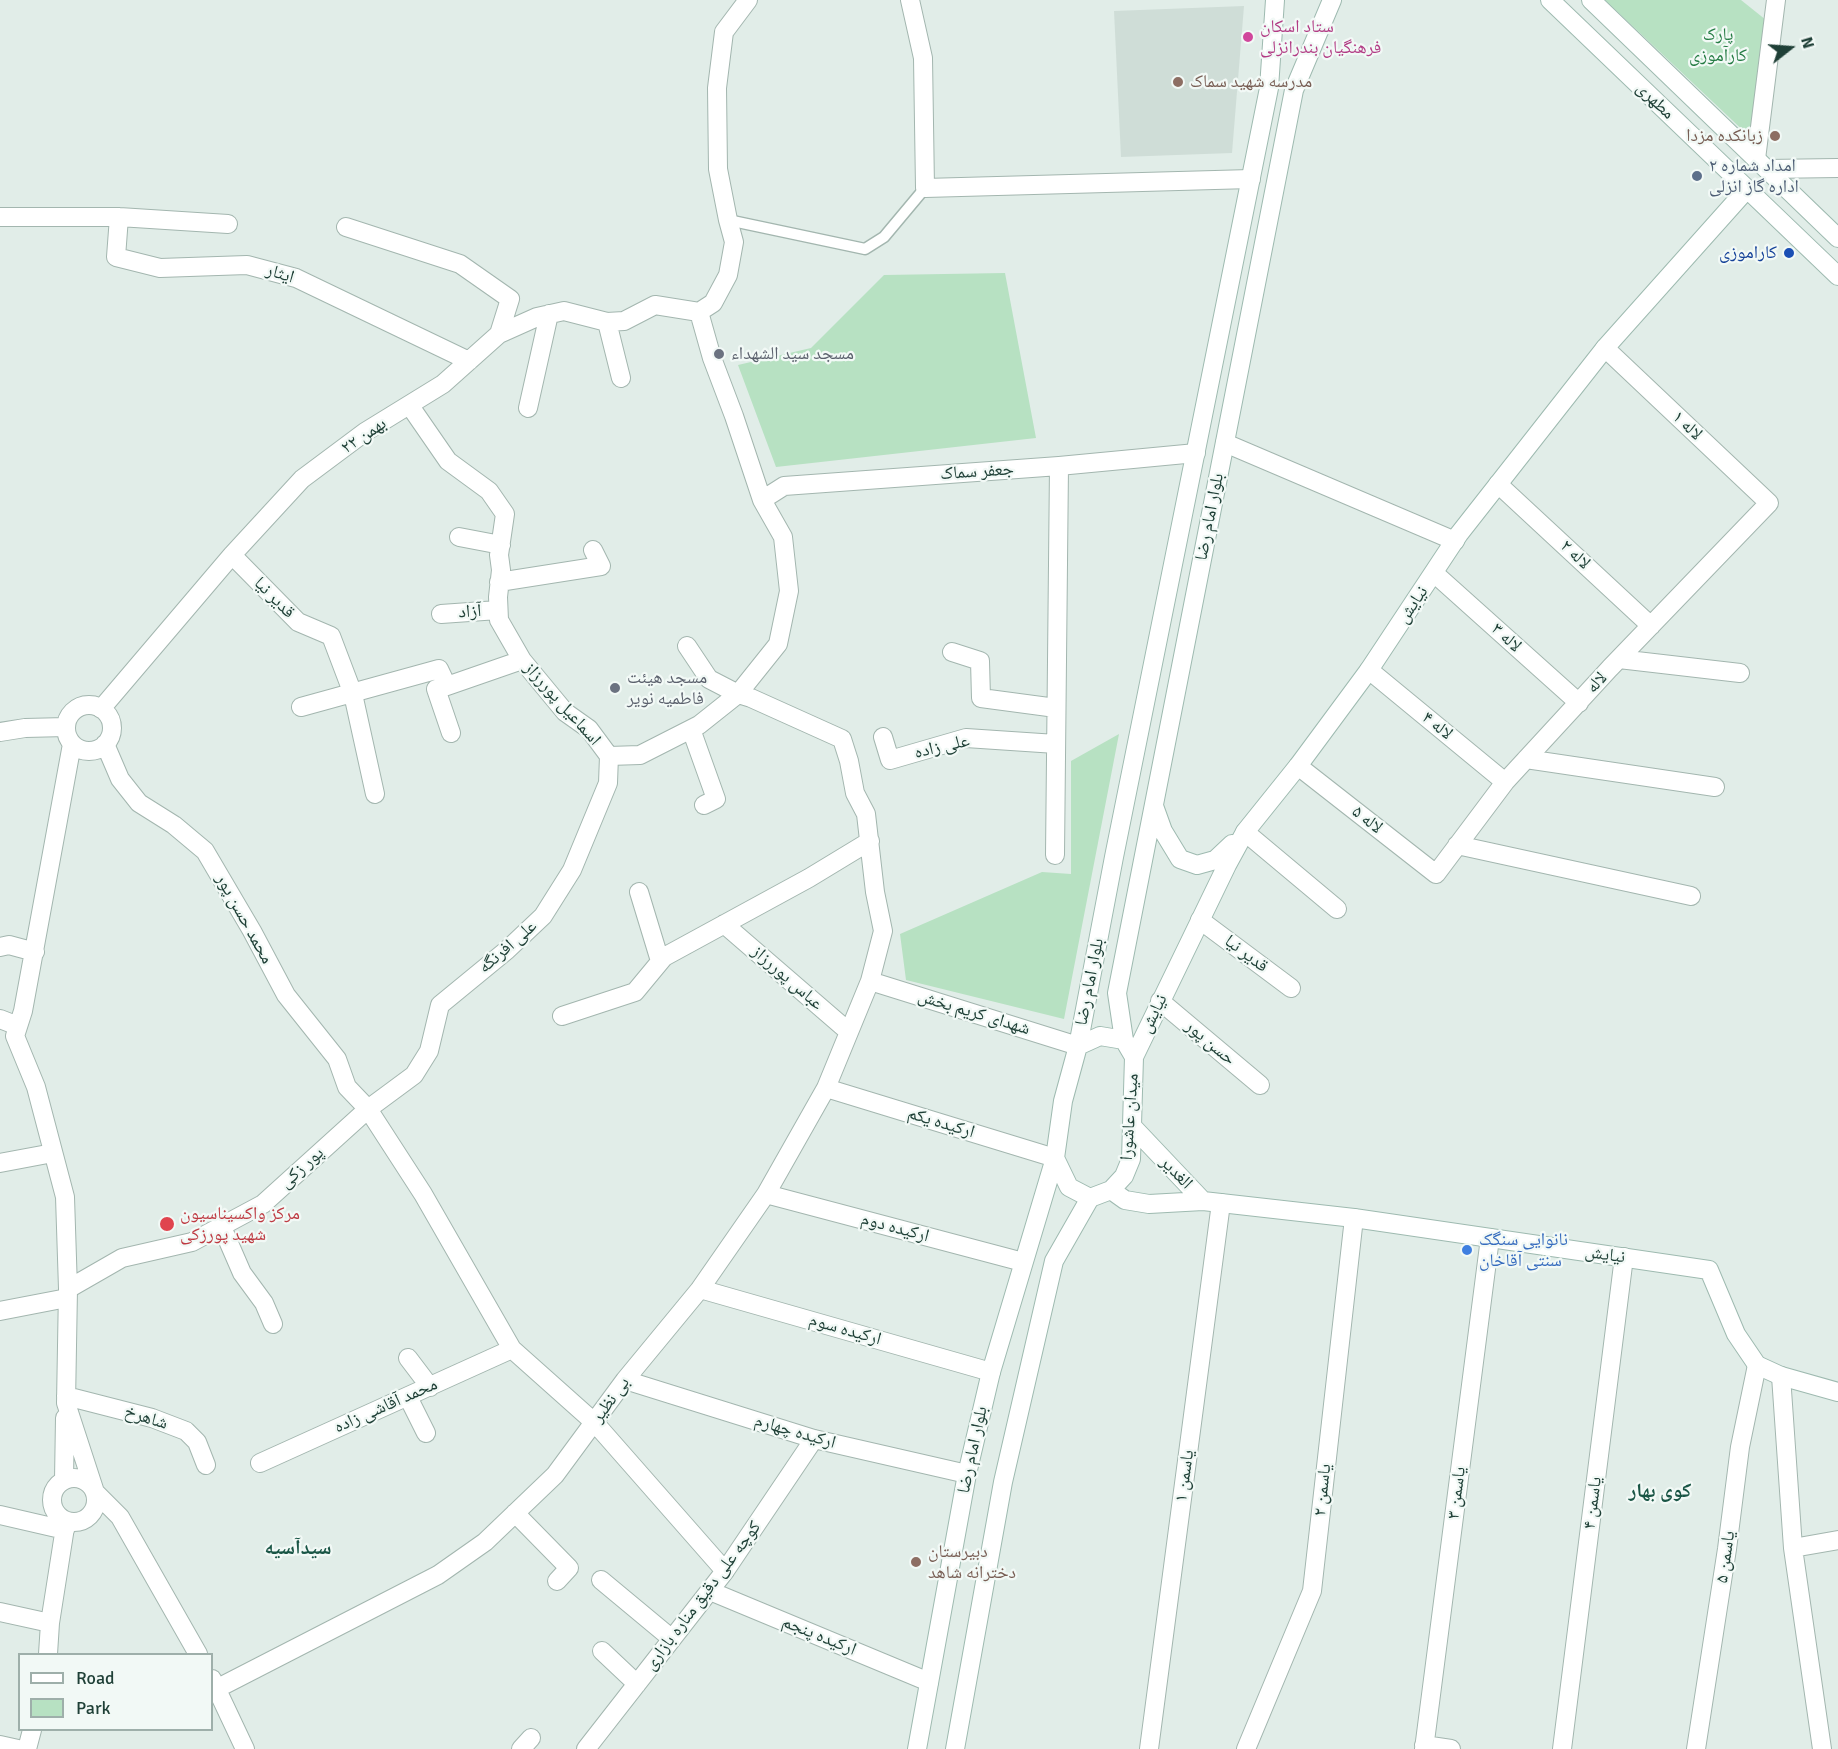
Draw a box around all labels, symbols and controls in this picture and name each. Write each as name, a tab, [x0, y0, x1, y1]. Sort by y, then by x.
place label: ستاد اسکان فرهنگیان بندرانزلی	[1260, 16, 1381, 58]
north arrow	[1760, 18, 1820, 78]
park label: پارک کارآموزی	[1689, 24, 1747, 66]
marker: ستاد اسکان فرهنگیان بندرانزلی	[1241, 30, 1255, 44]
text: N	[1796, 34, 1818, 51]
place label: مدرسه شهید سماک	[1190, 71, 1312, 93]
marker: مدرسه شهید سماک	[1171, 75, 1185, 89]
street label: مطهری	[1631, 78, 1679, 124]
place label: زبانکده مزدا	[1686, 125, 1763, 147]
marker: زبانکده مزدا	[1768, 129, 1782, 143]
place label: امداد شماره ۲ اداره گاز انزلی	[1709, 155, 1799, 198]
marker: امداد شماره ۲ اداره گاز انزلی	[1690, 169, 1704, 183]
place label: کاراموزی	[1719, 242, 1777, 264]
marker: کاراموزی	[1782, 246, 1796, 260]
street label: ایثار	[263, 260, 297, 288]
place label: مسجد سید الشهداء	[731, 343, 854, 365]
marker: مسجد سید الشهداء	[712, 347, 726, 361]
street label: لاله ۱	[1667, 407, 1707, 445]
street label: ۲۲ بهمن	[337, 413, 391, 459]
street label: جعفر سماک	[939, 459, 1015, 485]
street label: بلوار امام رضا	[1191, 472, 1229, 562]
street label: لاله ۲	[1555, 536, 1595, 574]
street label: قدیر نیا	[249, 573, 299, 623]
street label: نیایش	[1393, 582, 1433, 628]
street label: آزاد	[458, 600, 482, 624]
street label: لاله ۳	[1486, 619, 1526, 657]
street label: اسماعیل پوررزاز	[519, 658, 605, 750]
place label: مسجد هیئت فاطمیه نویر	[627, 667, 707, 710]
street label: لاله	[1582, 668, 1612, 698]
marker: مسجد هیئت فاطمیه نویر	[608, 681, 622, 695]
street label: لاله ۴	[1417, 707, 1457, 745]
street label: علی زاده	[912, 730, 972, 764]
street label: لاله ۵	[1347, 801, 1387, 839]
street label: محمد حسن پور	[210, 870, 278, 968]
street label: علی افرنگه	[474, 916, 542, 978]
street label: قدیر نیا	[1220, 930, 1272, 978]
street label: بلوار امام رضا	[1071, 937, 1109, 1027]
street label: عباس پوررزاز	[747, 941, 827, 1015]
street label: شهدای کریم بخش	[915, 986, 1033, 1040]
street label: نیایش	[1135, 991, 1173, 1037]
street label: حسن پور	[1180, 1016, 1240, 1070]
street label: میدان عاشورا	[1116, 1073, 1144, 1161]
street label: ارکیده یکم	[905, 1103, 977, 1143]
street label: پور زکی	[275, 1142, 329, 1194]
street label: الغدیر	[1155, 1152, 1197, 1194]
place label: مرکز واکسیناسیون شهید پورزکی	[180, 1203, 300, 1246]
street label: ارکیده دوم	[859, 1209, 931, 1247]
marker: مرکز واکسیناسیون شهید پورزکی	[158, 1215, 176, 1233]
place label: نانوایی سنگک سنتی آقاخان	[1479, 1229, 1568, 1272]
street label: نیایش	[1583, 1241, 1627, 1269]
marker: نانوایی سنگک سنتی آقاخان	[1460, 1243, 1474, 1257]
street label: ارکیده سوم	[806, 1309, 884, 1351]
street label: بی نظیر	[587, 1373, 635, 1427]
street label: محمد آقاشی زاده	[331, 1374, 441, 1438]
street label: شاهرخ	[122, 1401, 170, 1435]
street label: بلوار امام رضا	[953, 1405, 993, 1495]
street label: ارکیده چهارم	[752, 1410, 838, 1454]
street label: یاسمن ۱	[1171, 1448, 1199, 1504]
street label: یاسمن ۲	[1310, 1463, 1336, 1517]
street label: یاسمن ۳	[1443, 1466, 1471, 1520]
street label: یاسمن ۴	[1579, 1476, 1607, 1530]
district label: کوی بهار	[1629, 1480, 1691, 1504]
street label: کوچه علی دقیق مناره بازاری	[640, 1517, 766, 1675]
street label: یاسمن ۵	[1712, 1529, 1740, 1585]
district label: سیدآسیه	[264, 1537, 332, 1561]
place label: دبیرستان دخترانه شاهد	[928, 1541, 1016, 1584]
marker: دبیرستان دخترانه شاهد	[909, 1555, 923, 1569]
street label: ارکیده پنجم	[779, 1611, 859, 1661]
legend	[18, 1653, 213, 1731]
text: Road	[76, 1667, 115, 1689]
text: Park	[76, 1697, 111, 1719]

